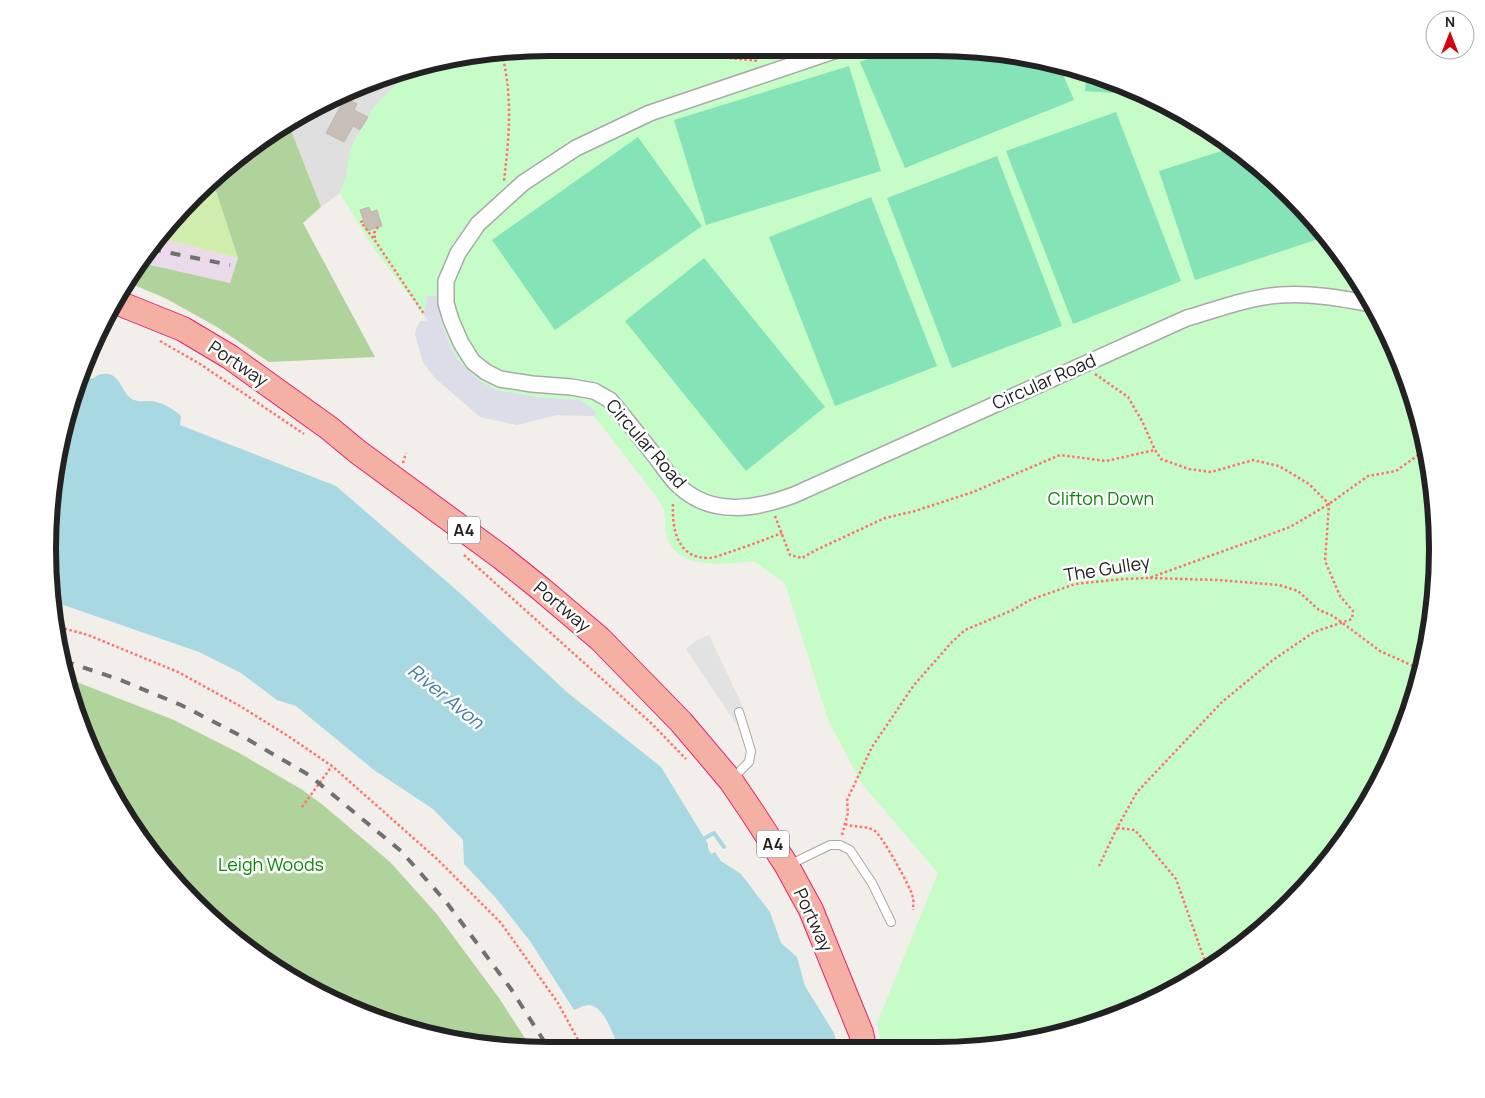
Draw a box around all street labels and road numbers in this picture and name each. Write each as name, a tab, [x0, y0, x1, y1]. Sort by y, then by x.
street label: Portway	[204, 334, 274, 392]
street label: Circular Road	[988, 348, 1099, 415]
street label: Circular Road	[601, 394, 692, 493]
road number: A4	[448, 516, 480, 544]
street label: The Gulley	[1062, 549, 1152, 587]
street label: Portway	[529, 575, 597, 637]
road number: A4	[757, 831, 789, 858]
street label: Portway	[789, 884, 839, 956]

